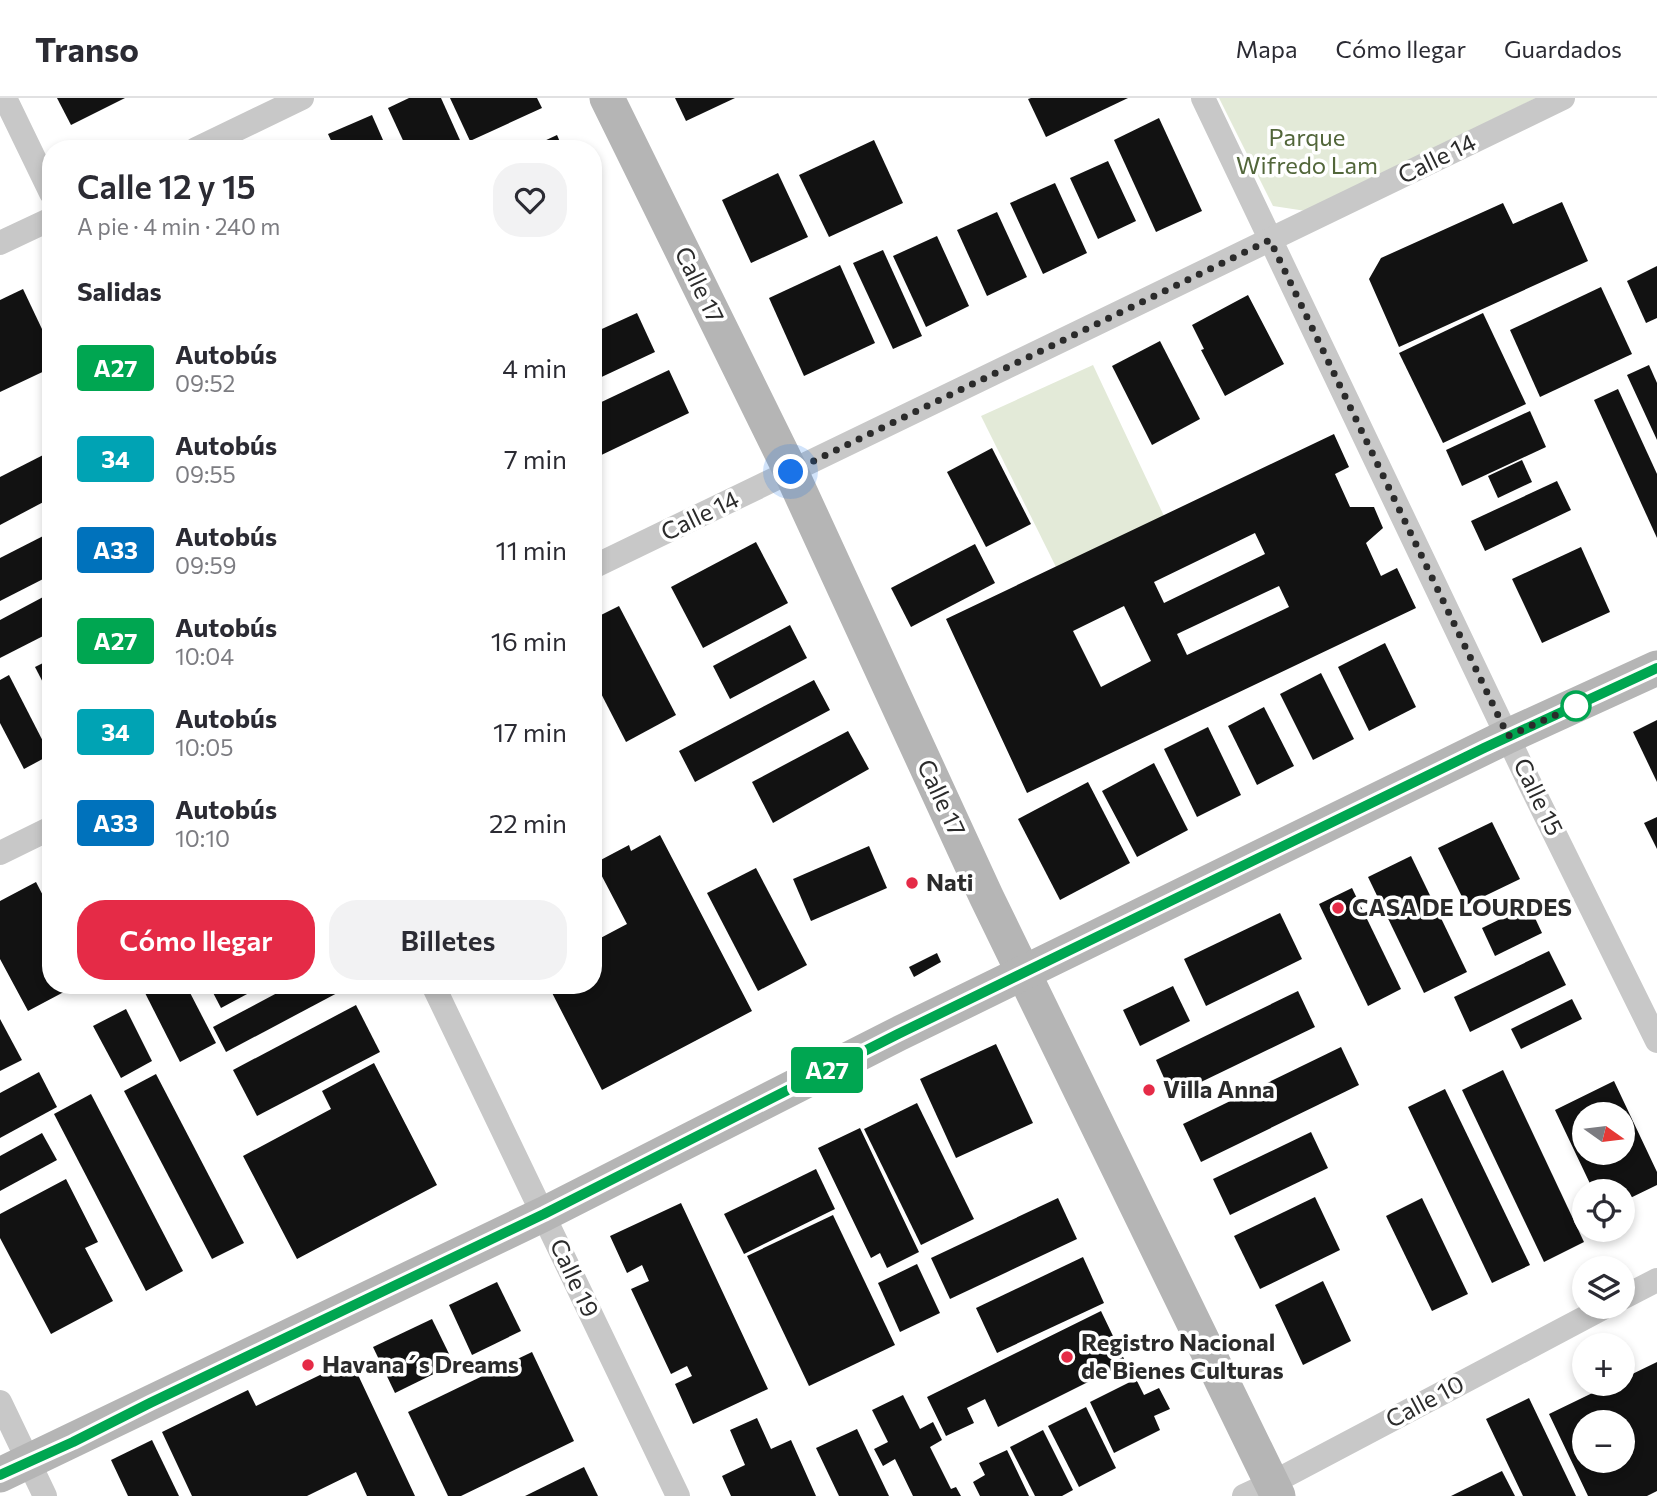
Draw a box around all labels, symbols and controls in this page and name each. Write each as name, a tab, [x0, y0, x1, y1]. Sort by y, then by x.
text: Transo	[35, 28, 139, 69]
text: Mapa	[1235, 34, 1298, 63]
text: Cómo llegar	[1336, 34, 1466, 63]
text: Guardados	[1504, 34, 1622, 63]
park label: Parque Wifredo Lam	[1236, 122, 1378, 179]
street label: Calle 14	[1393, 126, 1480, 189]
button: heart	[493, 163, 567, 237]
text: Calle 12 y 15	[77, 165, 256, 206]
text: A pie · 4 min · 240 m	[77, 212, 280, 240]
street label: Calle 17	[669, 241, 731, 327]
text: Salidas	[77, 275, 162, 306]
text: Autobús	[175, 338, 277, 369]
text: 4 min	[502, 352, 567, 383]
text: A27	[94, 353, 137, 382]
text: 09:52	[175, 369, 235, 397]
text: Autobús	[175, 429, 277, 460]
text: 7 min	[504, 443, 567, 474]
text: 34	[101, 444, 130, 473]
your location	[773, 454, 808, 489]
text: 09:55	[175, 460, 236, 488]
street label: Calle 14	[656, 483, 743, 546]
text: Autobús	[175, 520, 277, 551]
text: 11 min	[496, 534, 567, 565]
text: A33	[93, 535, 138, 564]
text: 09:59	[175, 551, 237, 579]
text: Autobús	[175, 611, 277, 642]
text: 16 min	[491, 625, 567, 656]
text: A27	[94, 626, 137, 655]
text: 10:04	[175, 642, 234, 670]
unlabelled marker	[1561, 691, 1591, 721]
text: Autobús	[175, 702, 277, 733]
text: 17 min	[493, 716, 567, 747]
text: 34	[101, 717, 130, 746]
text: 10:05	[175, 733, 234, 761]
street label: Calle 15	[1508, 753, 1570, 840]
street label: Calle 17	[912, 754, 973, 840]
text: Autobús	[175, 793, 277, 824]
text: 22 min	[489, 807, 567, 838]
text: A33	[93, 808, 138, 837]
text: 10:10	[175, 824, 230, 852]
place label: Nati	[926, 867, 973, 896]
marker: Nati	[904, 875, 920, 891]
place label: CASA DE LOURDES	[1352, 892, 1572, 921]
button: Cómo llegar	[77, 900, 315, 980]
button: Billetes	[329, 900, 567, 980]
marker: CASA DE LOURDES	[1330, 900, 1346, 916]
line badge: A27	[787, 1047, 867, 1093]
text: A27	[805, 1055, 849, 1084]
place label: Villa Anna	[1163, 1074, 1275, 1103]
marker: Villa Anna	[1141, 1082, 1157, 1098]
north arrow	[1572, 1102, 1634, 1166]
map controls	[1572, 1102, 1635, 1473]
button: locate	[1572, 1179, 1635, 1242]
street label: Calle 19	[545, 1233, 606, 1321]
button: layers	[1572, 1256, 1635, 1319]
place label: Registro Nacional de Bienes Culturas	[1081, 1327, 1284, 1384]
button: +	[1572, 1333, 1635, 1396]
place label: Havana´s Dreams	[322, 1349, 519, 1378]
marker: Registro Nacional de Bienes Culturas	[1059, 1349, 1075, 1365]
marker: Havana´s Dreams	[300, 1357, 316, 1373]
street label: Calle 10	[1380, 1368, 1468, 1433]
button: −	[1572, 1410, 1635, 1473]

